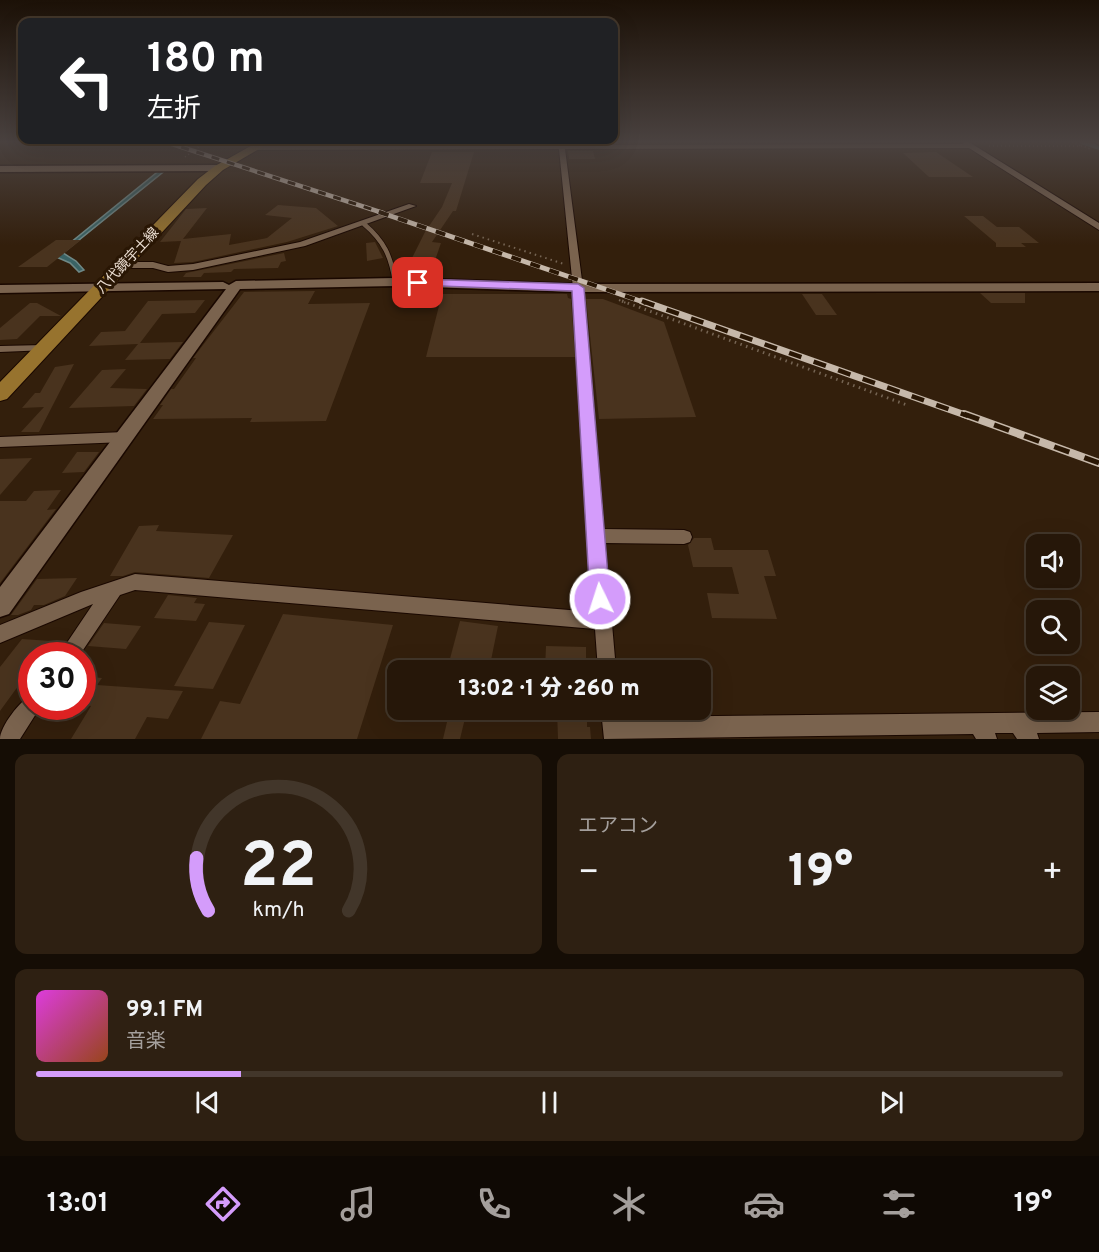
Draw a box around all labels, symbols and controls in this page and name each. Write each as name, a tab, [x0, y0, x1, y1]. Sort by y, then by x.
text: 180 m	[147, 34, 264, 87]
icon: left	[48, 42, 126, 120]
text: 左折	[147, 93, 201, 127]
street label: 八代鏡宇土線	[93, 224, 163, 298]
pin	[392, 257, 443, 308]
icon: arrive	[401, 266, 434, 299]
map controls	[1026, 534, 1080, 720]
button: sound	[1026, 534, 1080, 588]
position arrow	[568, 567, 632, 631]
button: search	[1026, 600, 1080, 654]
speed limit sign: 30	[18, 642, 96, 720]
button: layers	[1026, 666, 1080, 720]
text: 13:02 · 1 分 · 260 m	[458, 676, 640, 703]
text: エアコン	[578, 814, 658, 840]
text: 22	[240, 830, 317, 909]
text: 19°	[788, 845, 853, 902]
text: −	[578, 853, 599, 895]
text: +	[1042, 853, 1063, 895]
text: km/h	[252, 897, 305, 924]
text: 99.1 FM	[126, 997, 203, 1024]
text: 音楽	[126, 1029, 166, 1055]
icon: previous	[191, 1086, 224, 1119]
icon: pause	[533, 1086, 566, 1119]
icon: next	[875, 1086, 908, 1119]
icon: directions	[202, 1183, 244, 1225]
icon: music	[337, 1183, 379, 1225]
icon: phone	[473, 1183, 515, 1225]
icon: climate	[608, 1183, 650, 1225]
icon: car	[743, 1183, 785, 1225]
icon: filters	[878, 1183, 920, 1225]
text: 13:01	[47, 1187, 109, 1221]
text: 19°	[1014, 1187, 1052, 1221]

